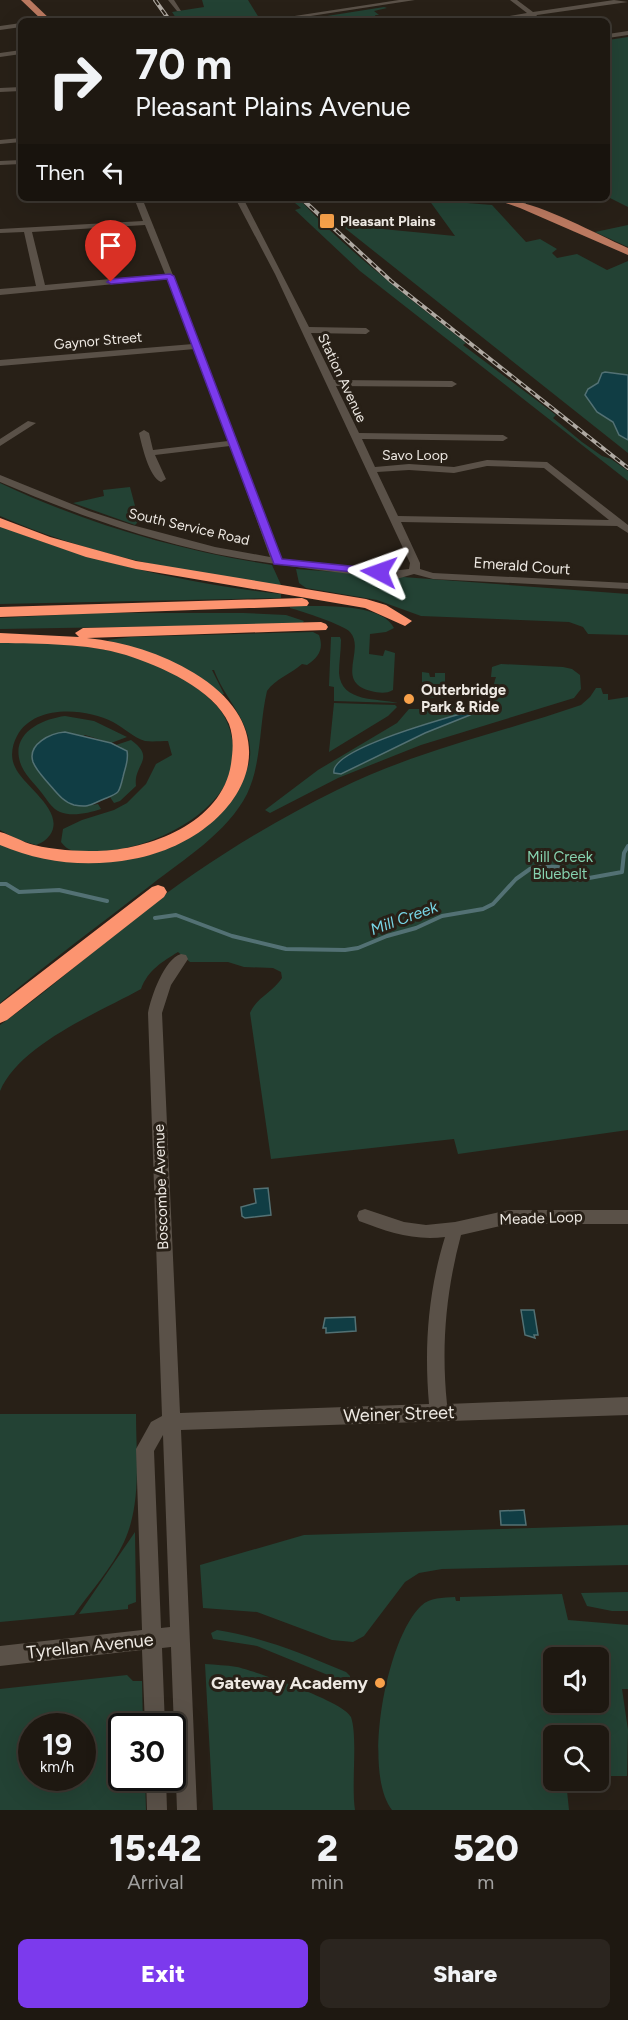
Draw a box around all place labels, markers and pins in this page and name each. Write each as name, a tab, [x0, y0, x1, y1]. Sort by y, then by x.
marker: Pleasant Plains	[318, 212, 336, 230]
place label: Pleasant Plains	[340, 213, 436, 230]
pin	[85, 220, 136, 282]
place label: Outerbridge Park & Ride	[421, 681, 507, 716]
marker: Outerbridge Park & Ride	[402, 692, 416, 706]
place label: Gateway Academy	[211, 1672, 369, 1694]
marker: Gateway Academy	[373, 1676, 387, 1690]

